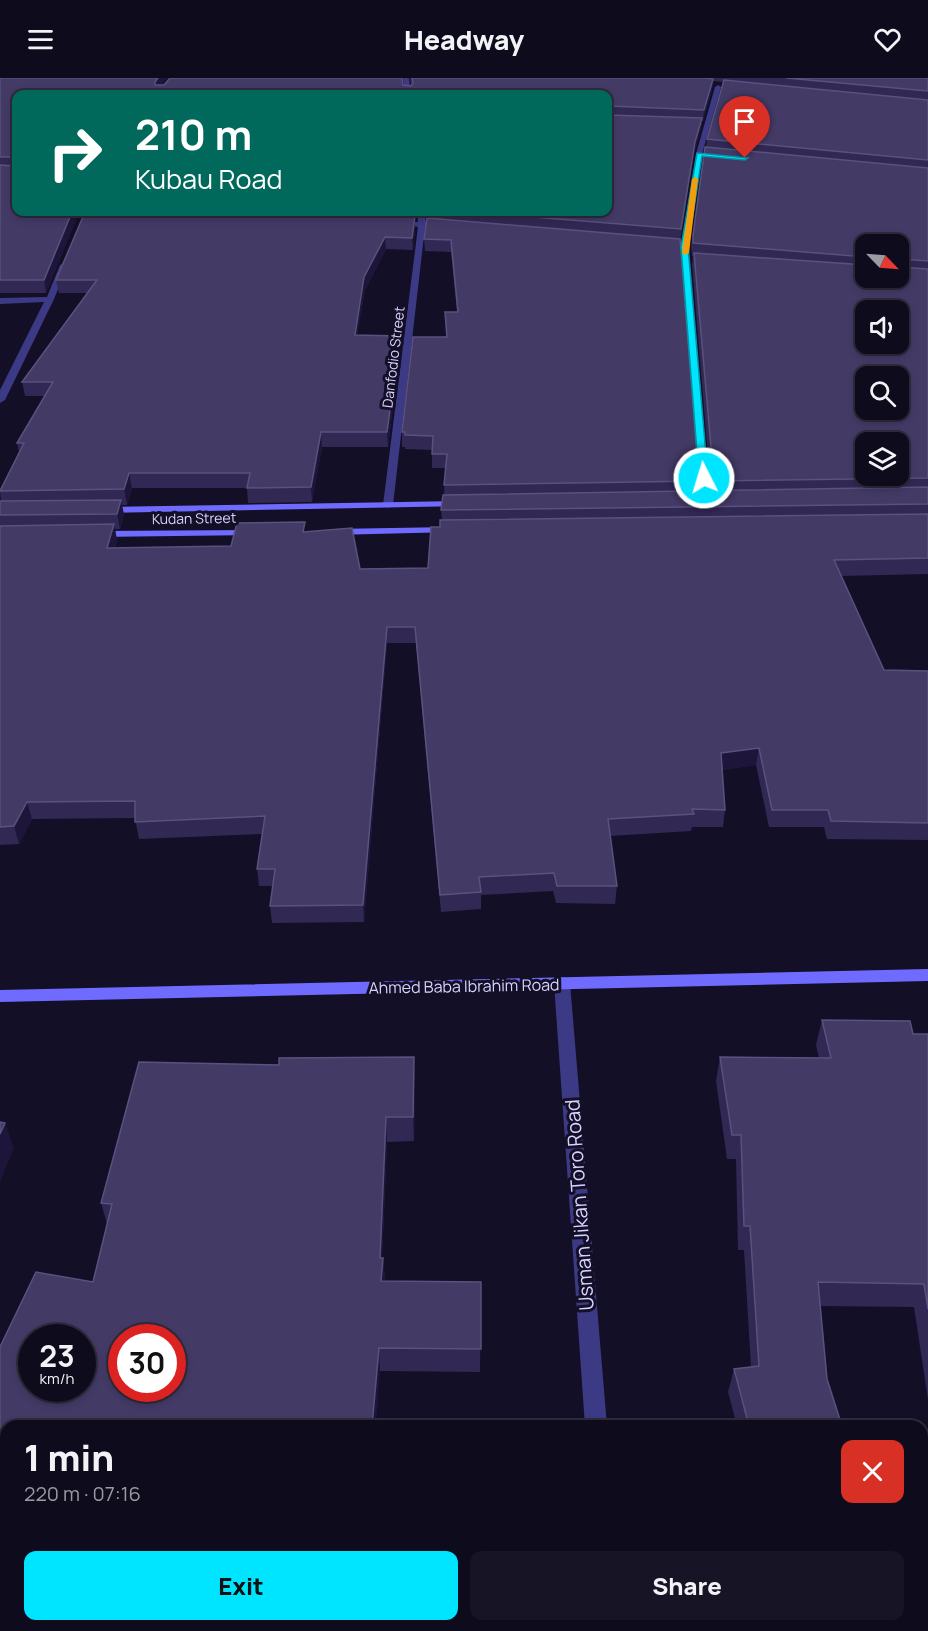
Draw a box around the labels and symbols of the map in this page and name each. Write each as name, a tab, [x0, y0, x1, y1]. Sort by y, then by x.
pin	[719, 96, 770, 158]
north arrow	[855, 234, 909, 288]
street label: Danfodio Street	[377, 305, 409, 409]
position arrow	[672, 446, 736, 510]
street label: Kudan Street	[152, 508, 237, 528]
street label: Ahmed Baba Ibrahim Road	[368, 973, 560, 999]
street label: Usman Jikan Toro Road	[558, 1098, 600, 1312]
speed limit sign: 30	[108, 1324, 186, 1402]

